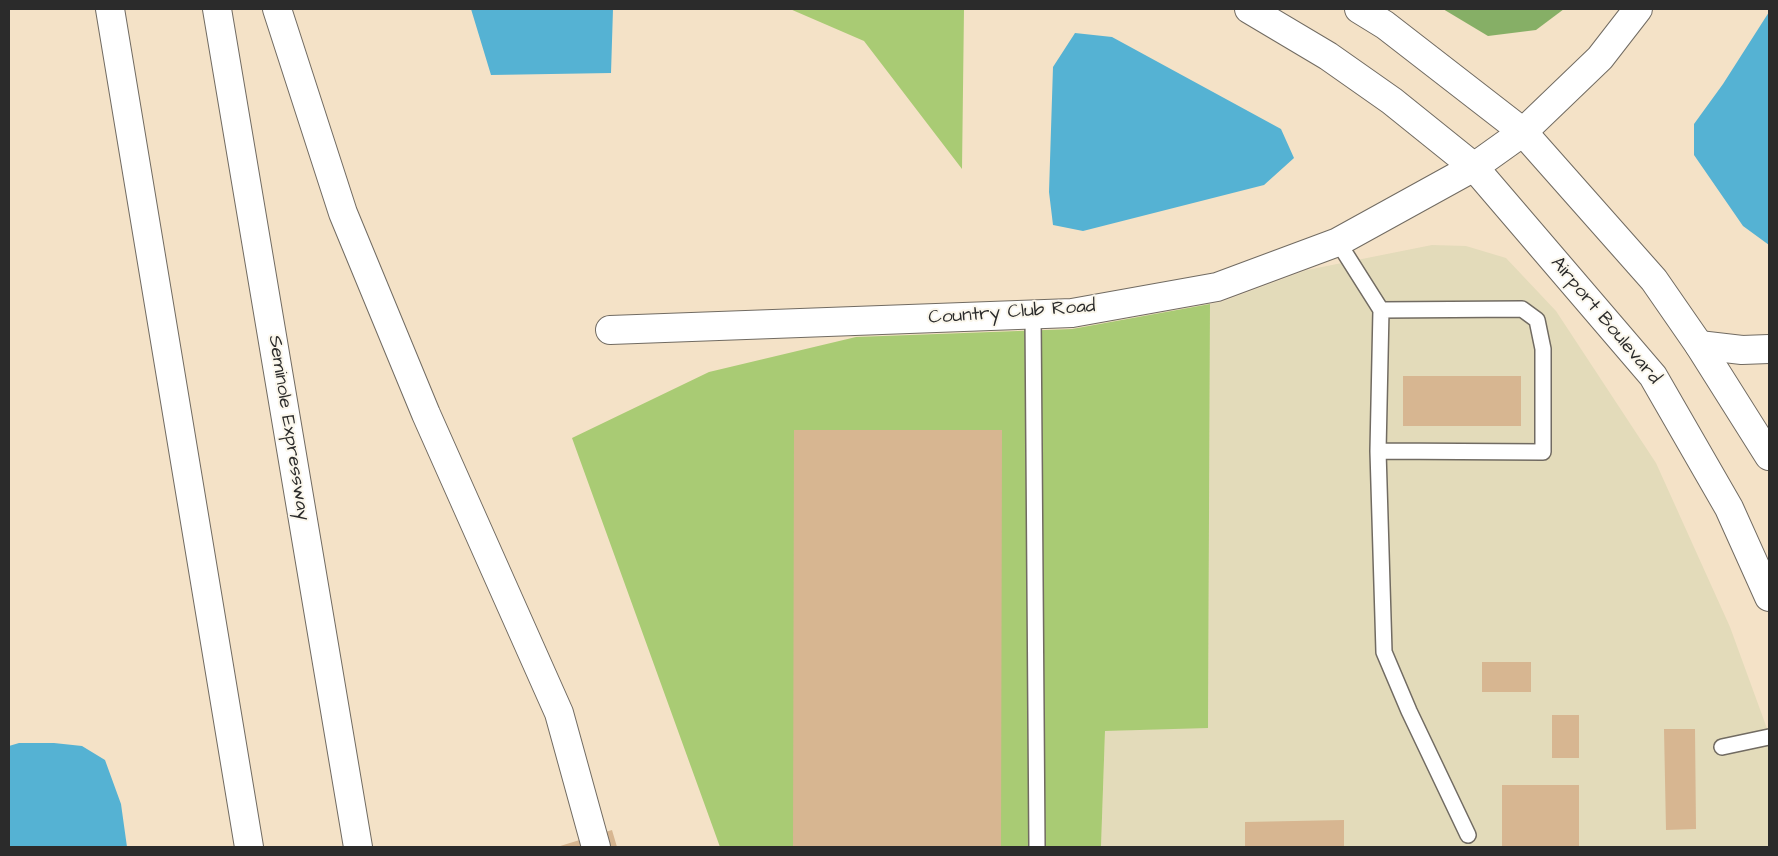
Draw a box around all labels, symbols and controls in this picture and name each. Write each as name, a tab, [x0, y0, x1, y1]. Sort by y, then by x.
street label: Airport Boulevard	[1545, 253, 1665, 389]
street label: Country Club Road	[928, 296, 1096, 330]
street label: Seminole Expressway	[262, 334, 314, 522]

